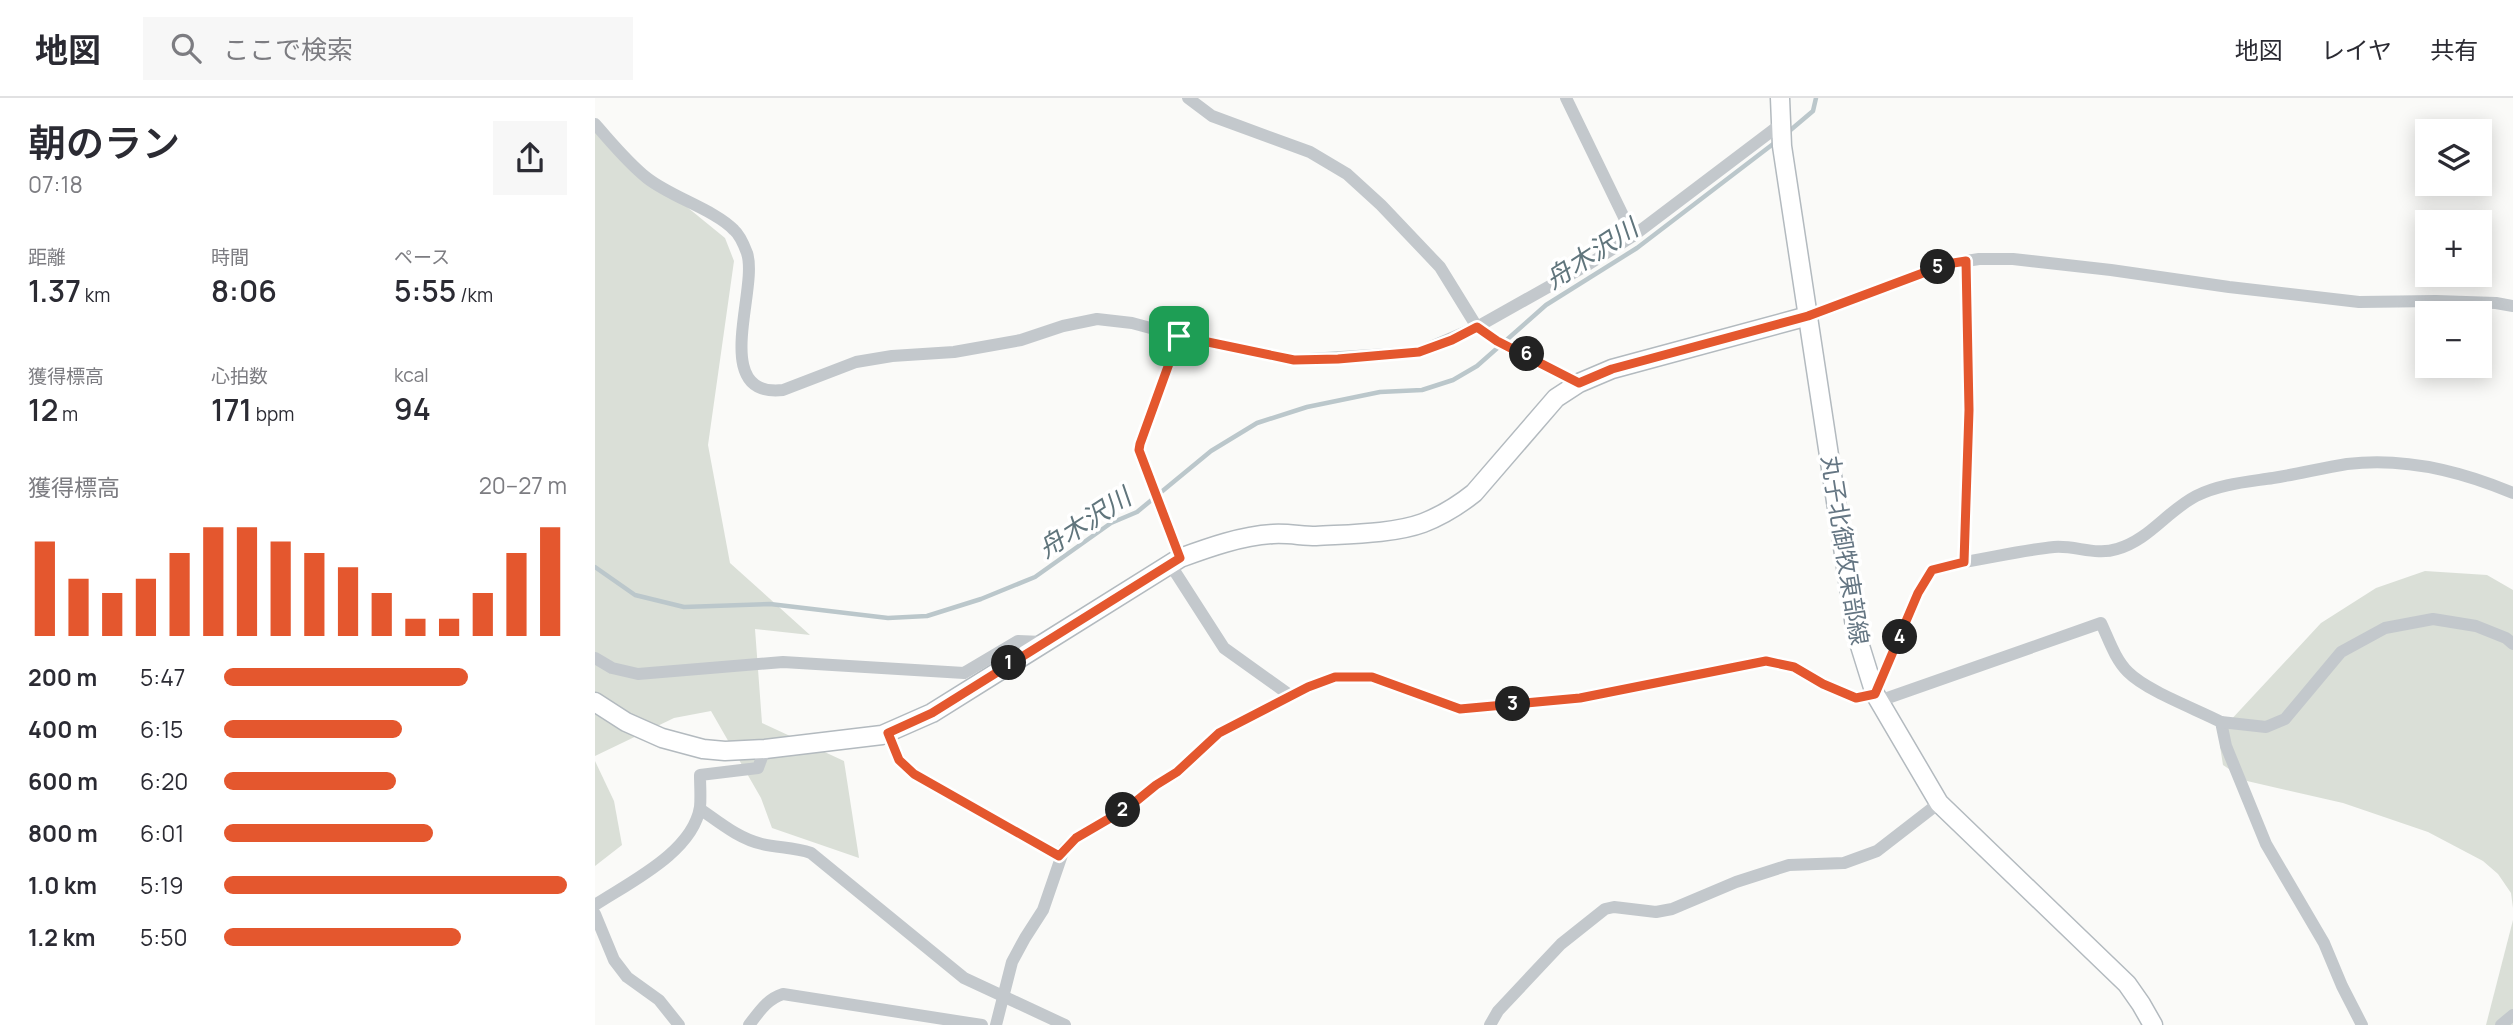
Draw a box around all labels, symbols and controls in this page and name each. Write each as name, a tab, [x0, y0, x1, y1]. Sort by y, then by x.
search box	[143, 17, 633, 80]
text: 地図	[35, 27, 101, 72]
icon: search	[167, 29, 205, 67]
text: ここで検索	[223, 31, 353, 67]
text: 地図	[2235, 33, 2283, 66]
text: レイヤ	[2321, 33, 2392, 66]
text: 共有	[2430, 33, 2478, 66]
text: 朝のラン	[28, 116, 180, 168]
map controls	[2415, 119, 2492, 378]
button: layers	[2415, 119, 2492, 196]
button: share	[493, 121, 567, 195]
text: 07:18	[28, 168, 83, 200]
water label: 舟木沢川	[1538, 208, 1647, 296]
button: +	[2415, 210, 2492, 287]
text: 距離	[28, 244, 66, 270]
text: 時間	[211, 244, 249, 270]
text: ペース	[394, 244, 450, 270]
pin: 5	[1921, 250, 1955, 284]
text: 5	[1932, 253, 1943, 279]
text: 1.37	[28, 270, 81, 311]
text: 8:06	[211, 270, 277, 311]
text: 5:55	[394, 270, 456, 311]
text: km	[81, 282, 110, 308]
text: /km	[456, 282, 493, 308]
button: −	[2415, 301, 2492, 378]
pin	[1149, 306, 1209, 366]
icon: arrive	[1160, 317, 1198, 355]
pin: 6	[1509, 336, 1545, 372]
text: 6	[1521, 340, 1532, 366]
text: kcal	[394, 362, 429, 388]
text: 獲得標高	[28, 363, 104, 389]
text: 心拍数	[211, 363, 268, 389]
text: 94	[394, 388, 431, 429]
text: 12	[28, 389, 58, 430]
text: 171	[211, 389, 252, 430]
text: m	[58, 401, 78, 427]
text: bpm	[252, 401, 294, 427]
street label: 丸子北御牧東部線	[1815, 453, 1877, 647]
text: 20–27 m	[479, 469, 567, 501]
text: 獲得標高	[28, 471, 120, 503]
water label: 舟木沢川	[1031, 477, 1140, 565]
pin: 4	[1883, 620, 1917, 654]
text: 4	[1894, 623, 1905, 649]
pin: 1	[991, 646, 1027, 680]
text: 1	[1004, 649, 1013, 675]
text: 200 m	[28, 661, 97, 693]
text: 5:47	[140, 661, 185, 693]
pin: 3	[1495, 686, 1531, 722]
text: 3	[1507, 690, 1518, 716]
text: 400 m	[28, 713, 98, 745]
text: 6:15	[140, 713, 183, 745]
text: 600 m	[28, 765, 98, 797]
text: 6:20	[140, 765, 188, 797]
pin: 2	[1105, 792, 1141, 828]
text: 2	[1117, 796, 1128, 822]
text: 800 m	[28, 817, 98, 849]
text: 6:01	[140, 817, 184, 849]
text: 1.0 km	[28, 869, 97, 901]
text: 5:19	[140, 869, 183, 901]
text: 1.2 km	[28, 921, 95, 953]
text: 5:50	[140, 921, 187, 953]

